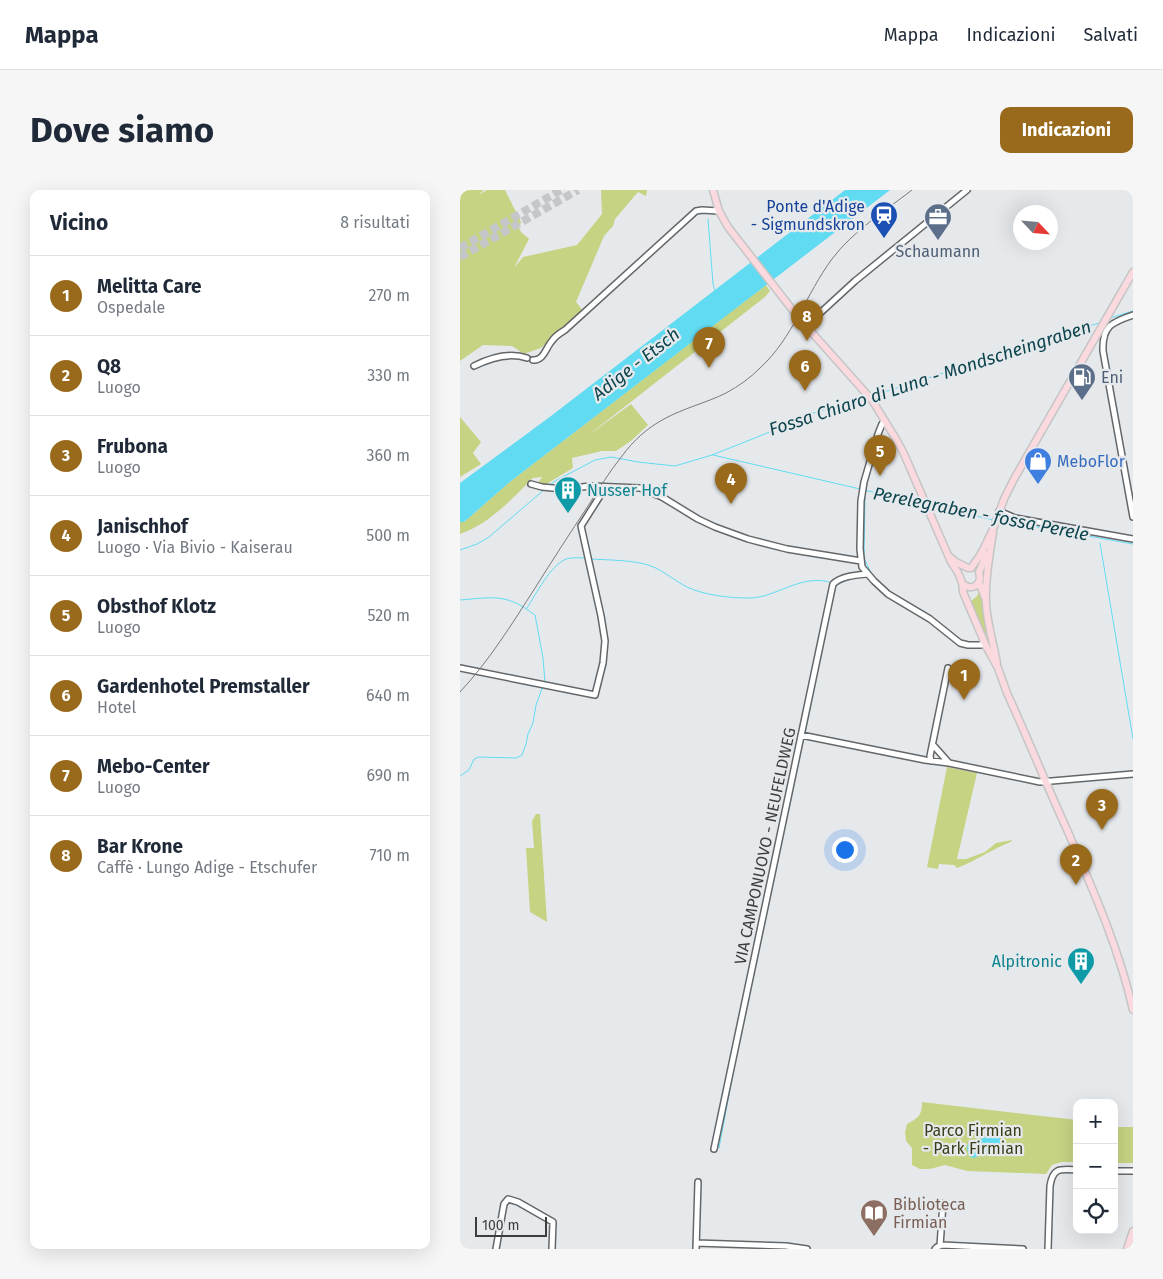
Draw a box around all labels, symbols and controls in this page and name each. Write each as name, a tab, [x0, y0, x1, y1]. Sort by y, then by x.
text: Mappa	[25, 21, 99, 49]
text: Mappa	[884, 24, 939, 46]
text: Indicazioni	[967, 24, 1056, 46]
text: Salvati	[1084, 24, 1138, 46]
button: Indicazioni	[1000, 107, 1133, 153]
text: Dove siamo	[30, 109, 214, 151]
place label: Ponte d'Adige - Sigmundskron	[751, 197, 865, 234]
station icon: Ponte d'Adige - Sigmundskron	[869, 200, 899, 239]
office icon: Schaumann	[923, 202, 953, 241]
north arrow	[1013, 205, 1058, 250]
text: Vicino	[50, 210, 108, 236]
text: 8 risultati	[340, 213, 410, 232]
place label: Schaumann	[896, 242, 980, 261]
text: Melitta Care	[97, 275, 201, 298]
text: 1	[62, 286, 70, 305]
text: 270 m	[368, 286, 410, 305]
text: Ospedale	[97, 298, 165, 317]
pin: 8	[791, 300, 823, 341]
water label: Fossa Chiaro di Luna - Mondscheingraben	[766, 315, 1094, 441]
water label: Adige - Etsch	[587, 323, 684, 406]
pin: 7	[693, 327, 725, 368]
pin: 6	[789, 350, 821, 391]
text: Q8	[97, 355, 121, 378]
fuel station icon: Eni	[1067, 362, 1097, 401]
text: 2	[62, 366, 70, 385]
text: 330 m	[367, 366, 410, 385]
place label: Eni	[1101, 368, 1123, 387]
text: Luogo	[97, 378, 141, 397]
text: Frubona	[97, 435, 168, 458]
pin: 5	[864, 435, 896, 476]
text: 3	[62, 446, 70, 465]
text: 360 m	[367, 446, 410, 465]
shop icon: MeboFlor	[1023, 446, 1053, 485]
place label: MeboFlor	[1057, 452, 1126, 471]
text: Luogo	[97, 458, 141, 477]
pin: 4	[715, 463, 747, 504]
building icon: Nusser Hof	[553, 475, 583, 514]
place label: Nusser Hof	[587, 481, 668, 500]
water label: Perelegraben - fossa Perele	[871, 482, 1091, 546]
text: Janischhof	[97, 515, 188, 538]
text: 4	[61, 526, 71, 545]
text: 500 m	[366, 526, 410, 545]
text: Luogo · Via Bivio - Kaiserau	[97, 538, 293, 557]
text: Obsthof Klotz	[97, 595, 216, 618]
text: 5	[62, 606, 70, 625]
text: 520 m	[367, 606, 410, 625]
text: Luogo	[97, 618, 141, 637]
pin: 1	[948, 659, 980, 700]
text: Gardenhotel Premstaller	[97, 675, 310, 698]
text: 6	[61, 686, 71, 705]
text: 640 m	[366, 686, 410, 705]
text: Hotel	[97, 698, 136, 717]
street label: VIA CAMPONUOVO - NEUFELDWEG	[731, 726, 799, 966]
text: Mebo-Center	[97, 755, 210, 778]
text: 7	[62, 766, 70, 785]
text: 690 m	[366, 766, 410, 785]
text: Luogo	[97, 778, 141, 797]
pin: 3	[1086, 789, 1118, 830]
text: Bar Krone	[97, 835, 183, 858]
your location	[832, 837, 858, 863]
pin: 2	[1060, 844, 1092, 885]
text: 8	[61, 846, 71, 865]
text: 710 m	[369, 846, 410, 865]
text: Caffè · Lungo Adige - Etschufer	[97, 858, 317, 877]
building icon: Alpitronic	[1066, 946, 1096, 985]
place label: Alpitronic	[992, 952, 1062, 971]
map controls	[1073, 1099, 1118, 1234]
button: +	[1073, 1099, 1118, 1144]
park label: Parco Firmian - Park Firmian	[923, 1121, 1023, 1158]
button: −	[1073, 1144, 1118, 1189]
button: locate	[1073, 1189, 1118, 1234]
place label: Biblioteca Firmian	[893, 1195, 966, 1232]
library icon: Biblioteca Firmian	[859, 1198, 889, 1237]
scale bar	[475, 1214, 548, 1237]
text: 100 m	[482, 1217, 519, 1234]

